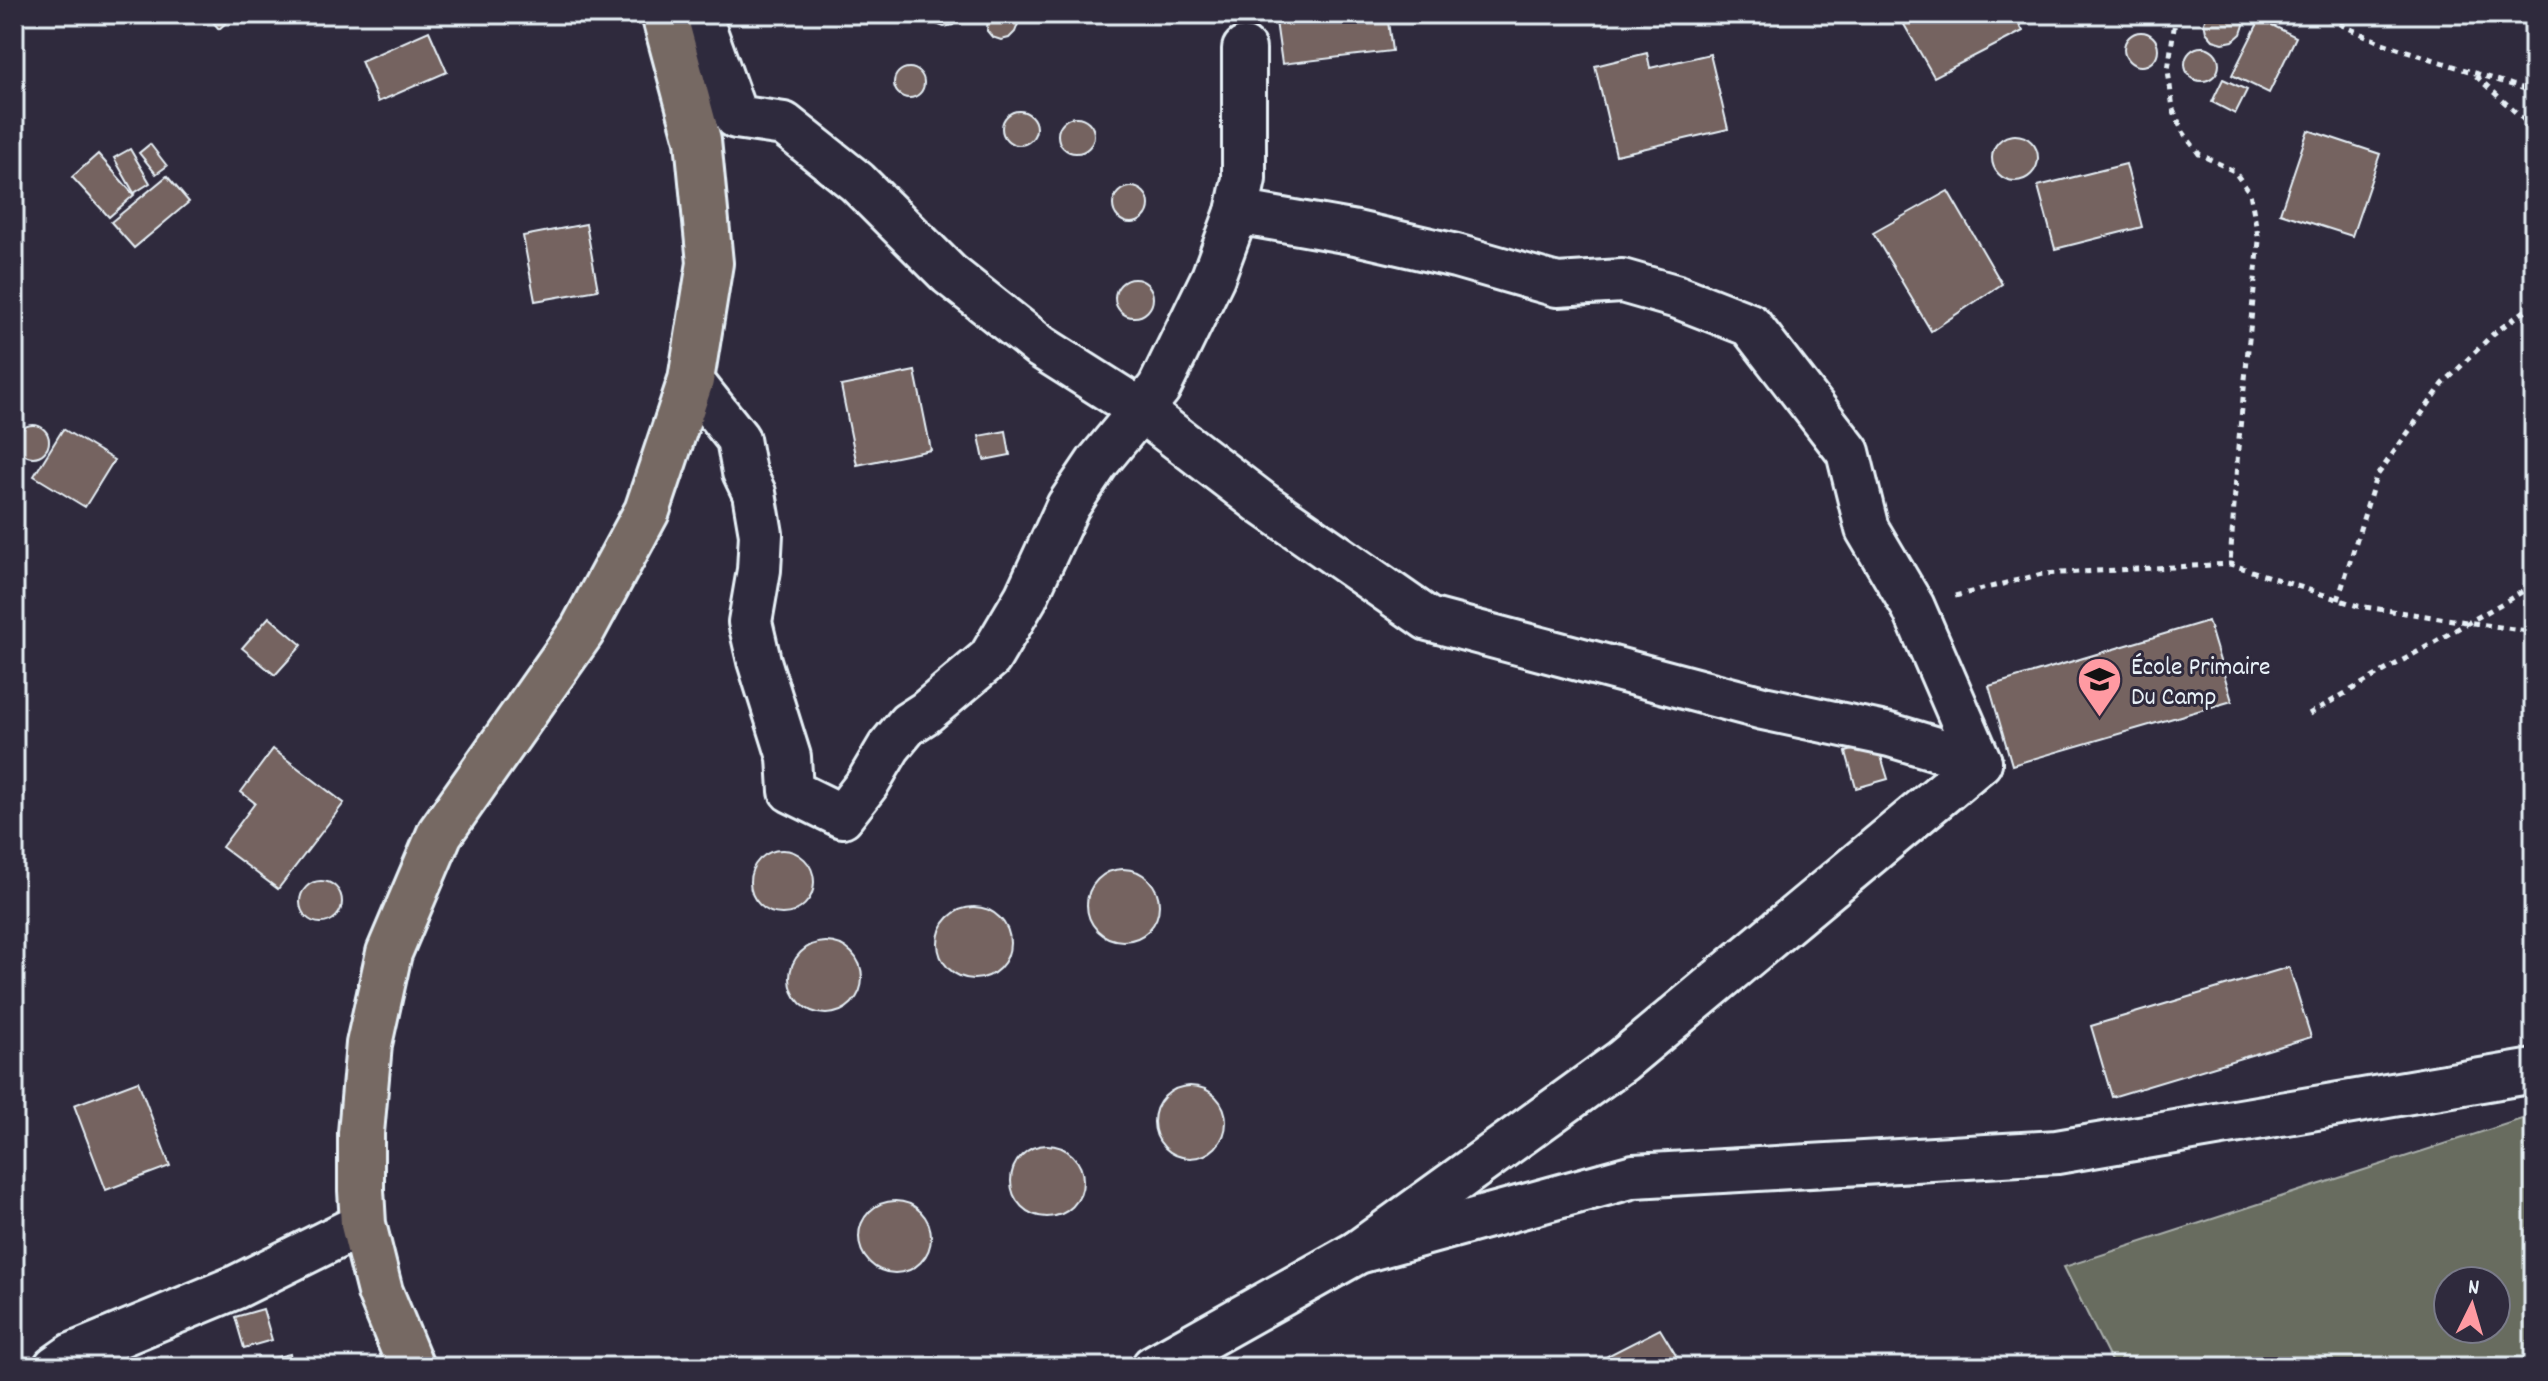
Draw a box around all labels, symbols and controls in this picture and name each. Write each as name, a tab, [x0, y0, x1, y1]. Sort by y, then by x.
place label: École Primaire Du Camp	[2131, 650, 2271, 717]
school or university icon: École Primaire Du Camp	[2076, 656, 2124, 719]
north arrow	[2432, 1265, 2512, 1345]
text: N	[2467, 1273, 2480, 1304]

